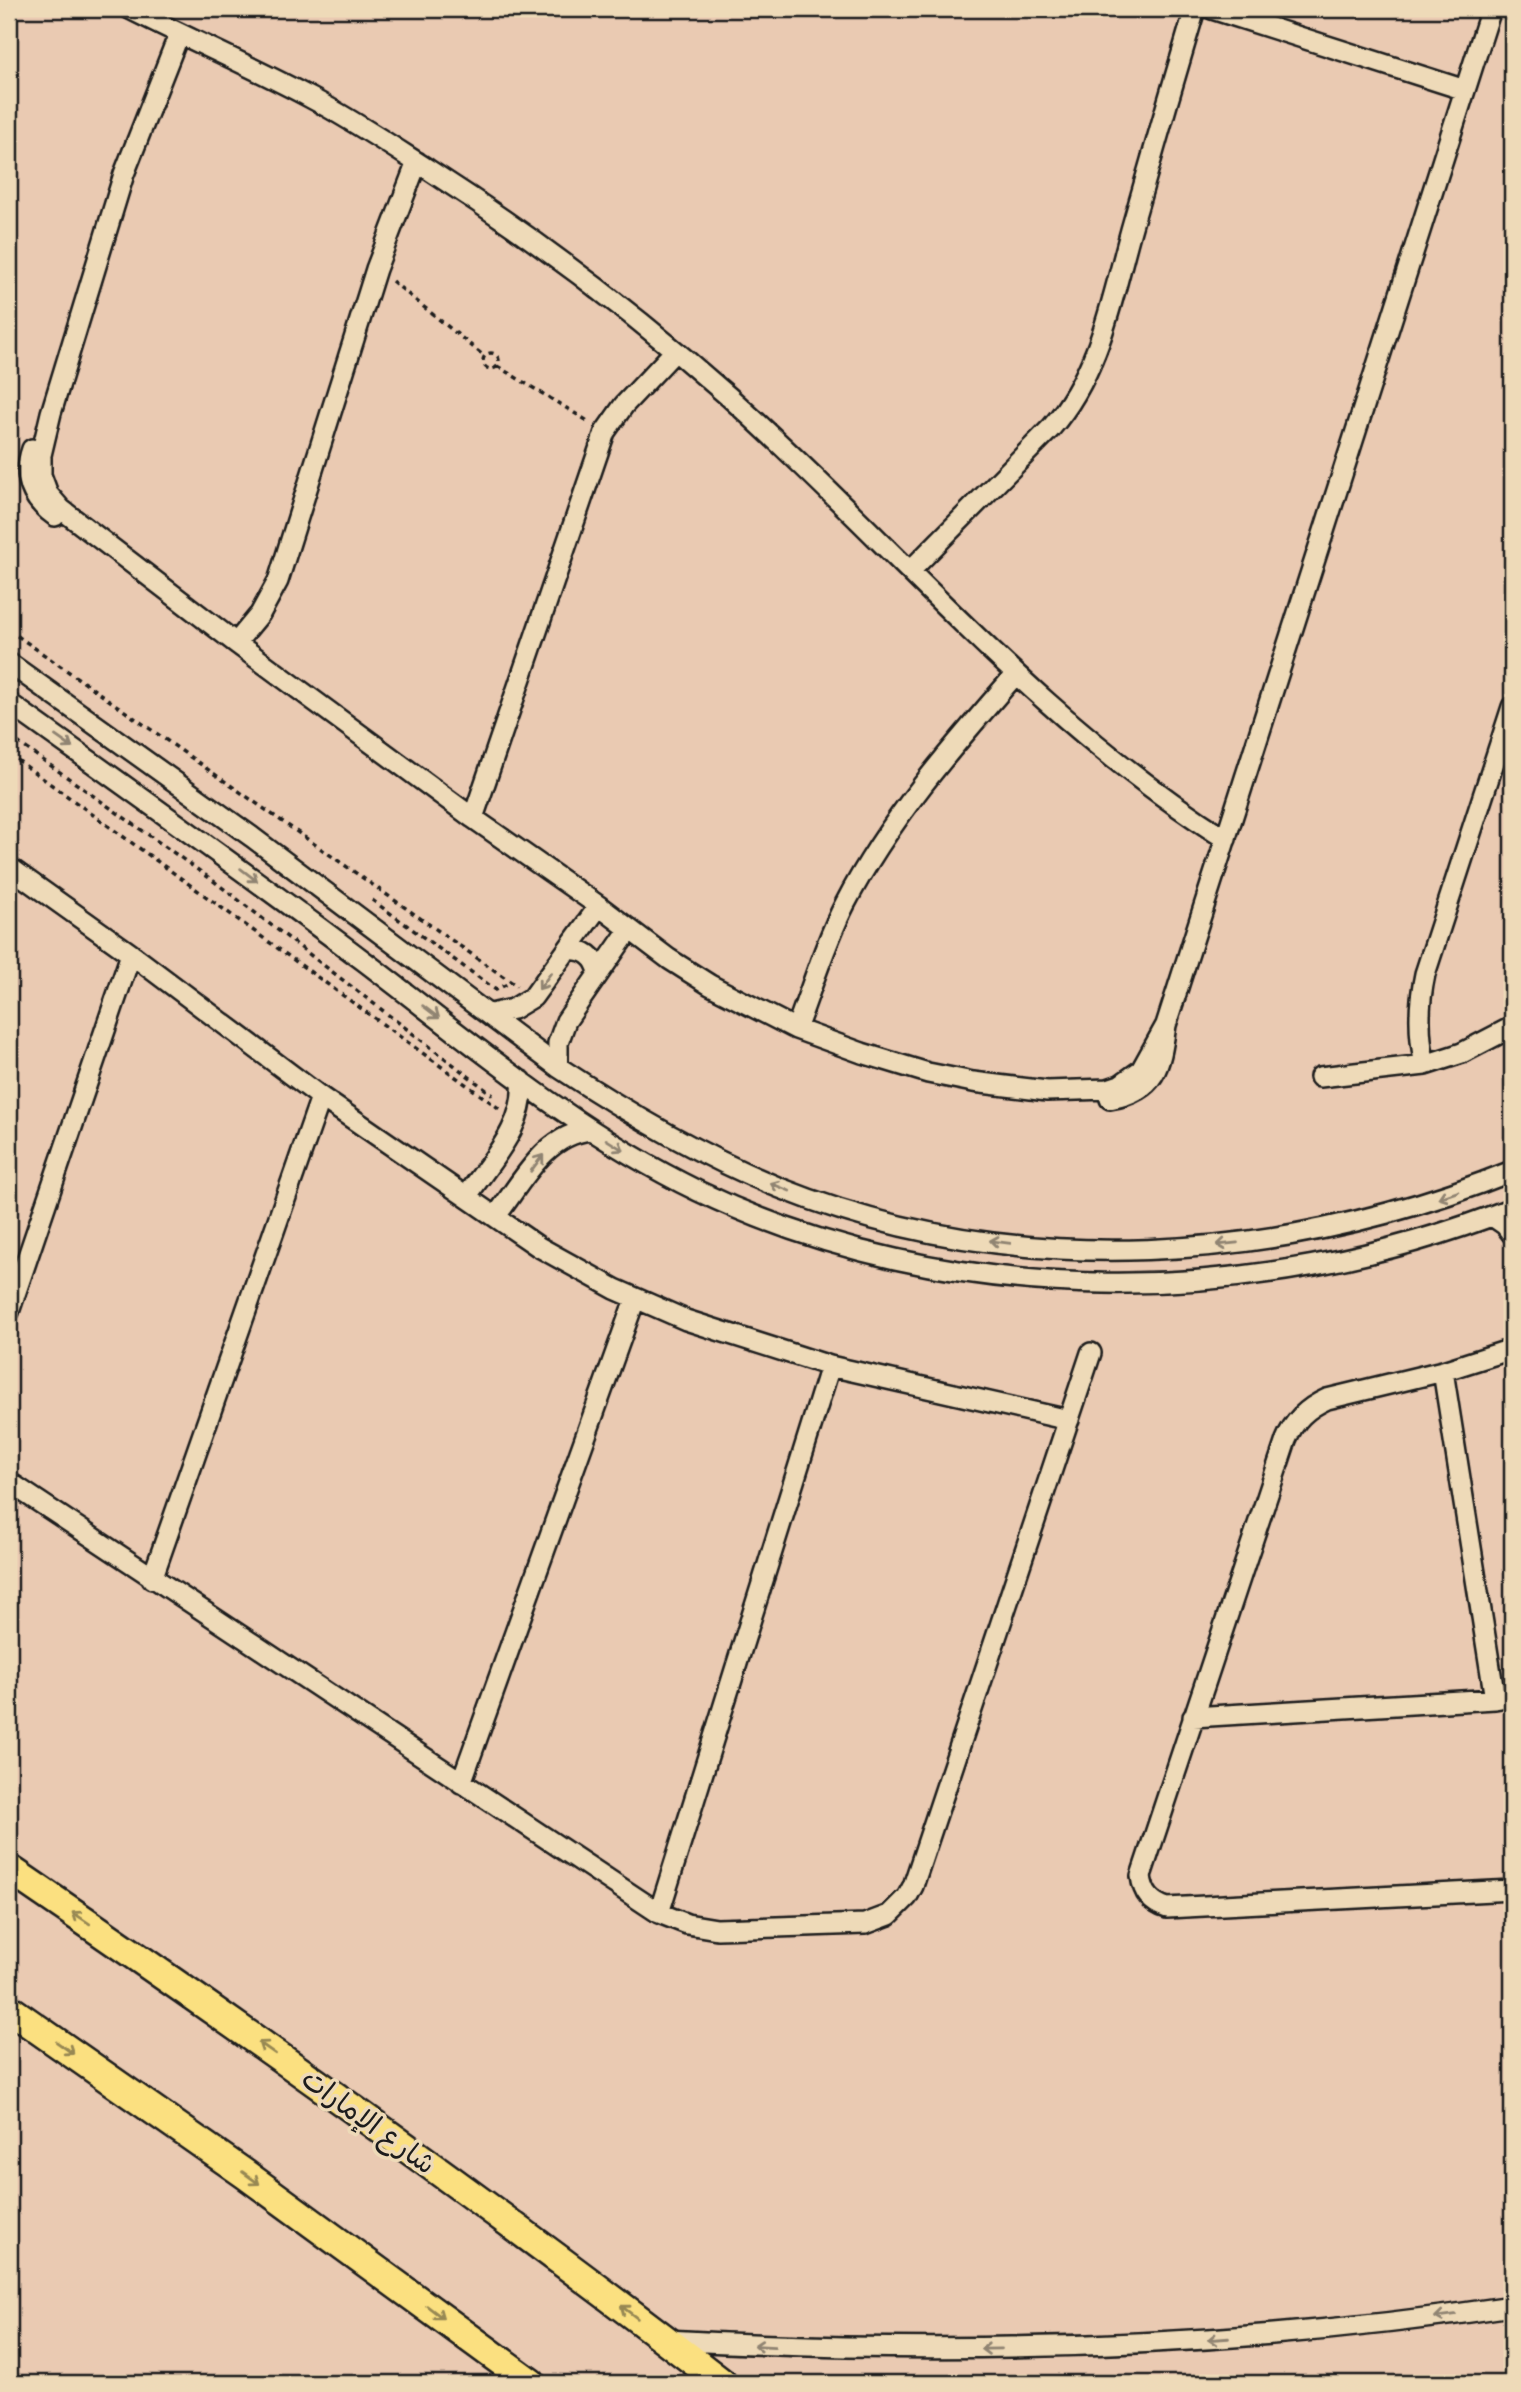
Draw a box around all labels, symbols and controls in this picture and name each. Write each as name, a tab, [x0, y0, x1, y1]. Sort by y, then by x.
one-way arrow	[54, 735, 73, 749]
one-way arrow	[240, 867, 258, 882]
one-way arrow	[538, 971, 552, 990]
one-way arrow	[421, 1004, 440, 1019]
one-way arrow	[605, 1138, 625, 1152]
one-way arrow	[529, 1154, 544, 1172]
one-way arrow	[770, 1180, 791, 1193]
one-way arrow	[1438, 1190, 1460, 1202]
one-way arrow	[989, 1236, 1012, 1249]
one-way arrow	[1216, 1238, 1239, 1251]
one-way arrow	[72, 1910, 91, 1925]
one-way arrow	[258, 2040, 277, 2055]
one-way arrow	[55, 2041, 74, 2055]
street label: شارع الإمارات	[294, 2061, 443, 2183]
one-way arrow	[241, 2171, 260, 2185]
one-way arrow	[426, 2304, 445, 2319]
one-way arrow	[620, 2305, 639, 2319]
one-way arrow	[1434, 2309, 1457, 2322]
one-way arrow	[1208, 2333, 1230, 2346]
one-way arrow	[753, 2339, 776, 2352]
one-way arrow	[980, 2342, 1003, 2356]

